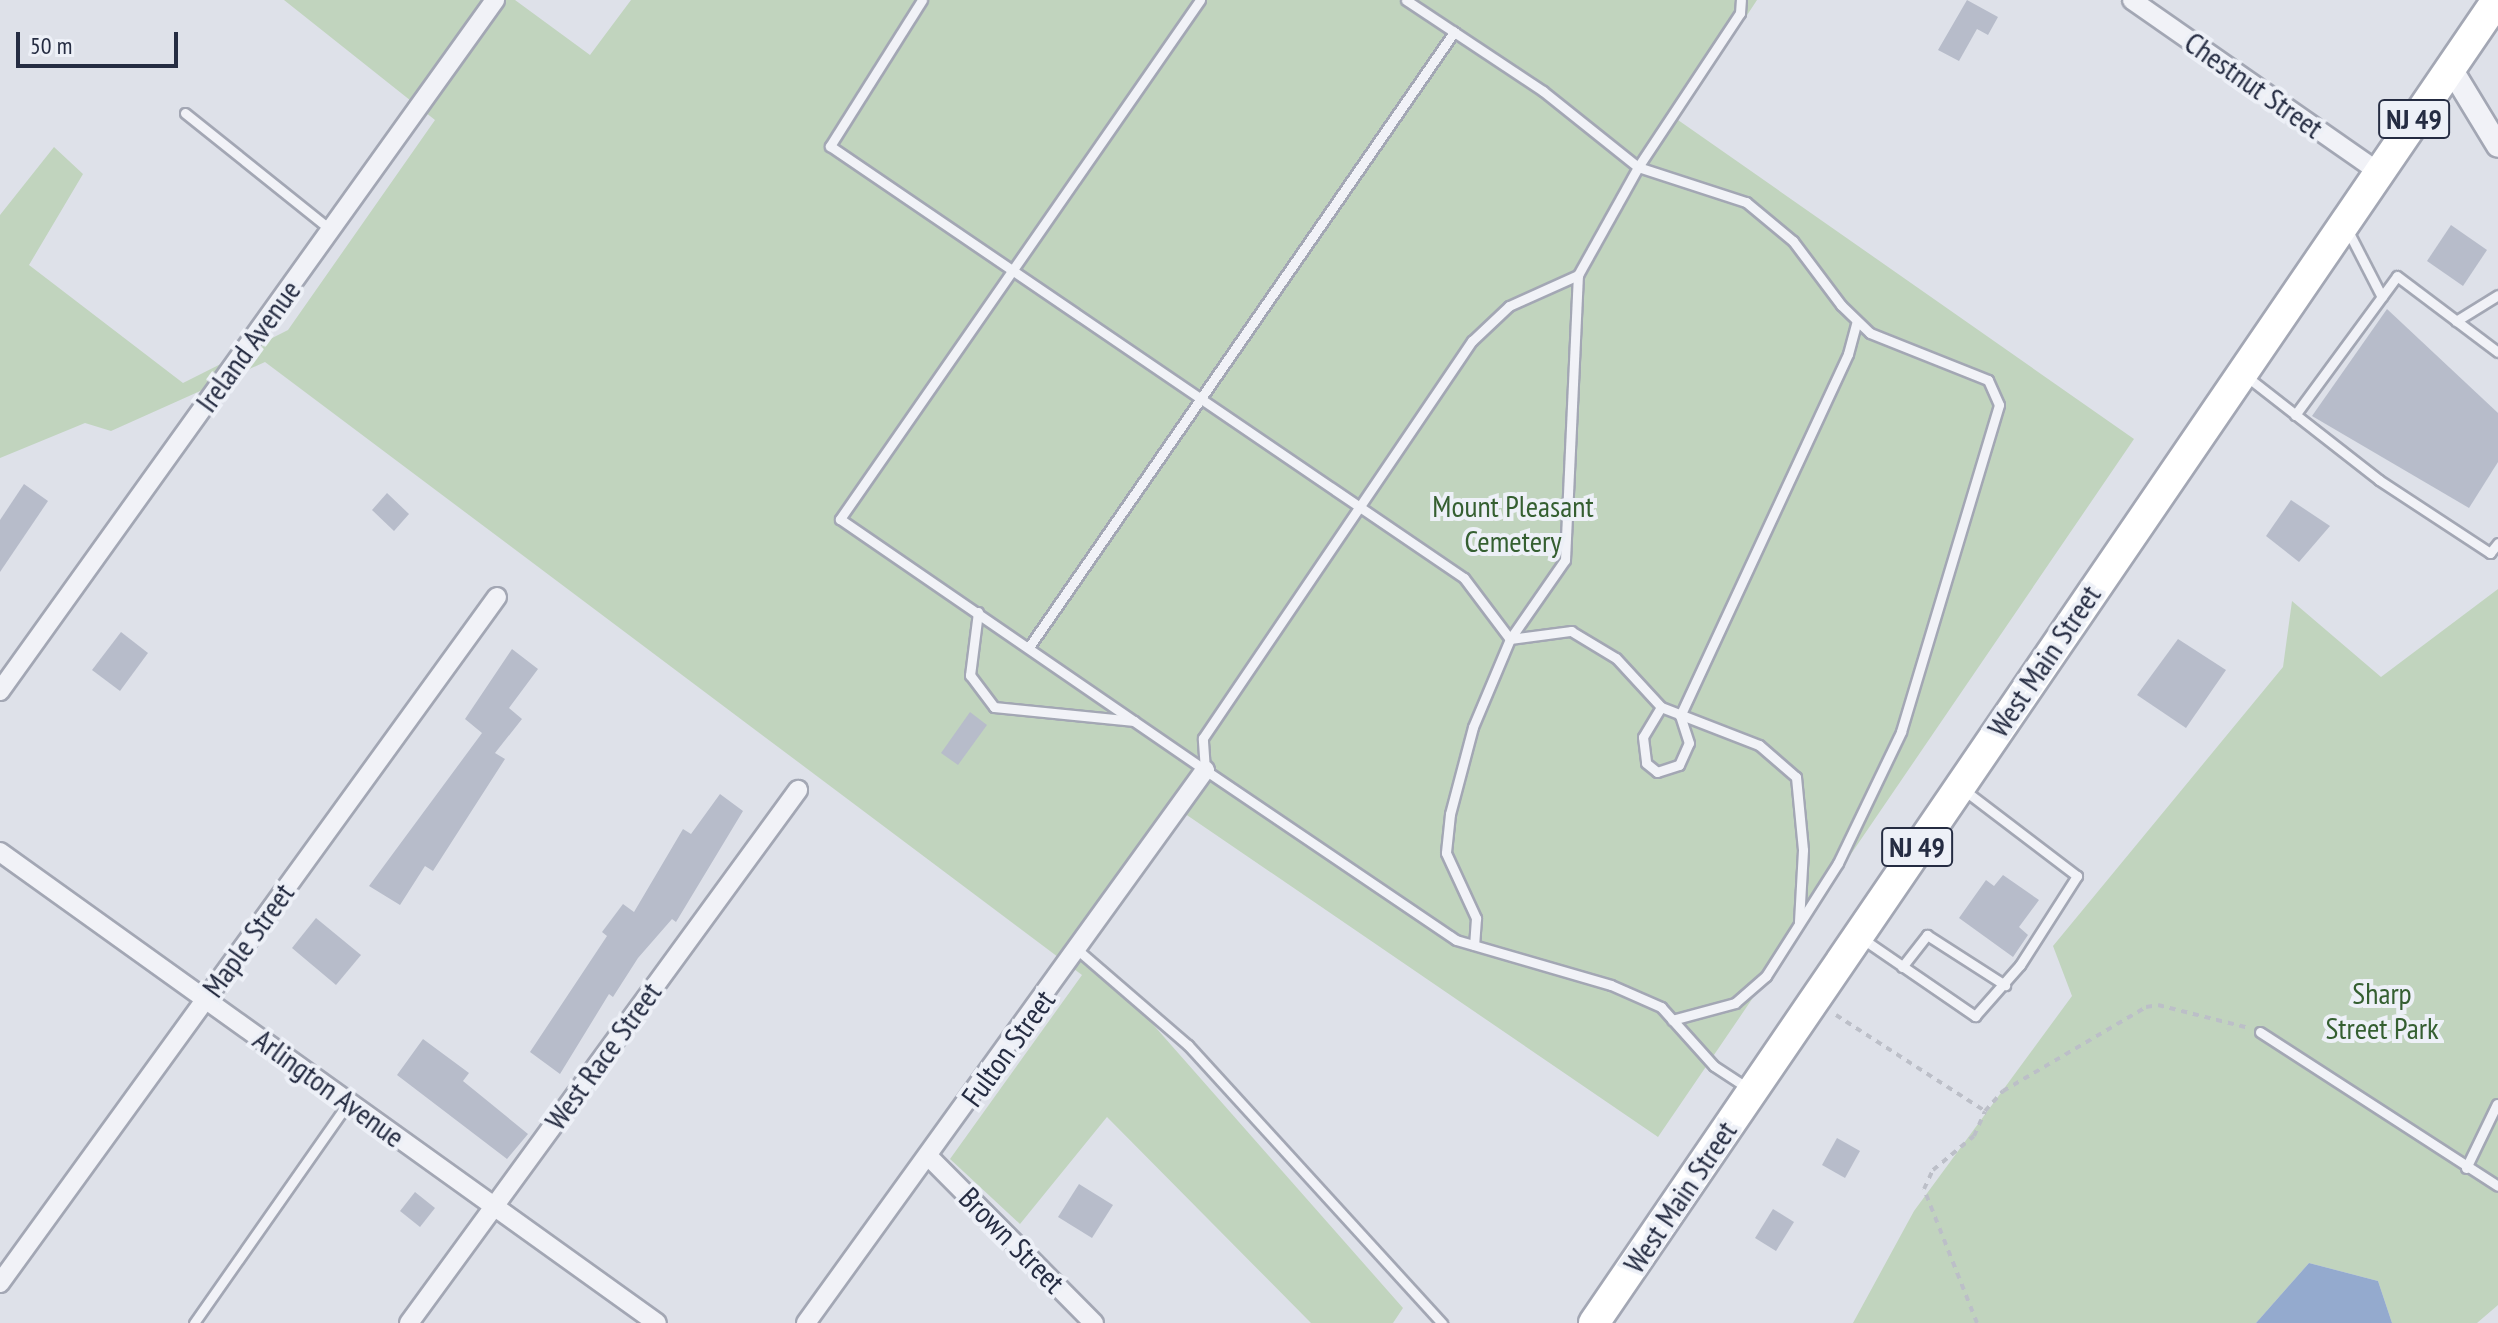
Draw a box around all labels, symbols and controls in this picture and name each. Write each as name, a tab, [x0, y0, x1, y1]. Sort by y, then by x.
scale bar	[20, 16, 182, 66]
street label: Chestnut Street	[2178, 24, 2330, 146]
text: 50 m	[30, 30, 72, 61]
road number: NJ 49	[2378, 95, 2450, 143]
street label: Ireland Avenue	[188, 273, 308, 419]
park label: Mount Pleasant Cemetery	[1432, 488, 1594, 558]
street label: West Main Street	[1980, 578, 2108, 744]
road number: NJ 49	[1881, 823, 1953, 871]
street label: Maple Street	[195, 876, 301, 1004]
street label: West Race Street	[537, 975, 669, 1137]
park label: Sharp Street Park	[2325, 975, 2439, 1046]
street label: Fulton Street	[954, 983, 1062, 1113]
street label: Arlington Avenue	[246, 1021, 412, 1155]
street label: West Main Street	[1616, 1114, 1744, 1280]
street label: Brown Street	[952, 1180, 1072, 1300]

